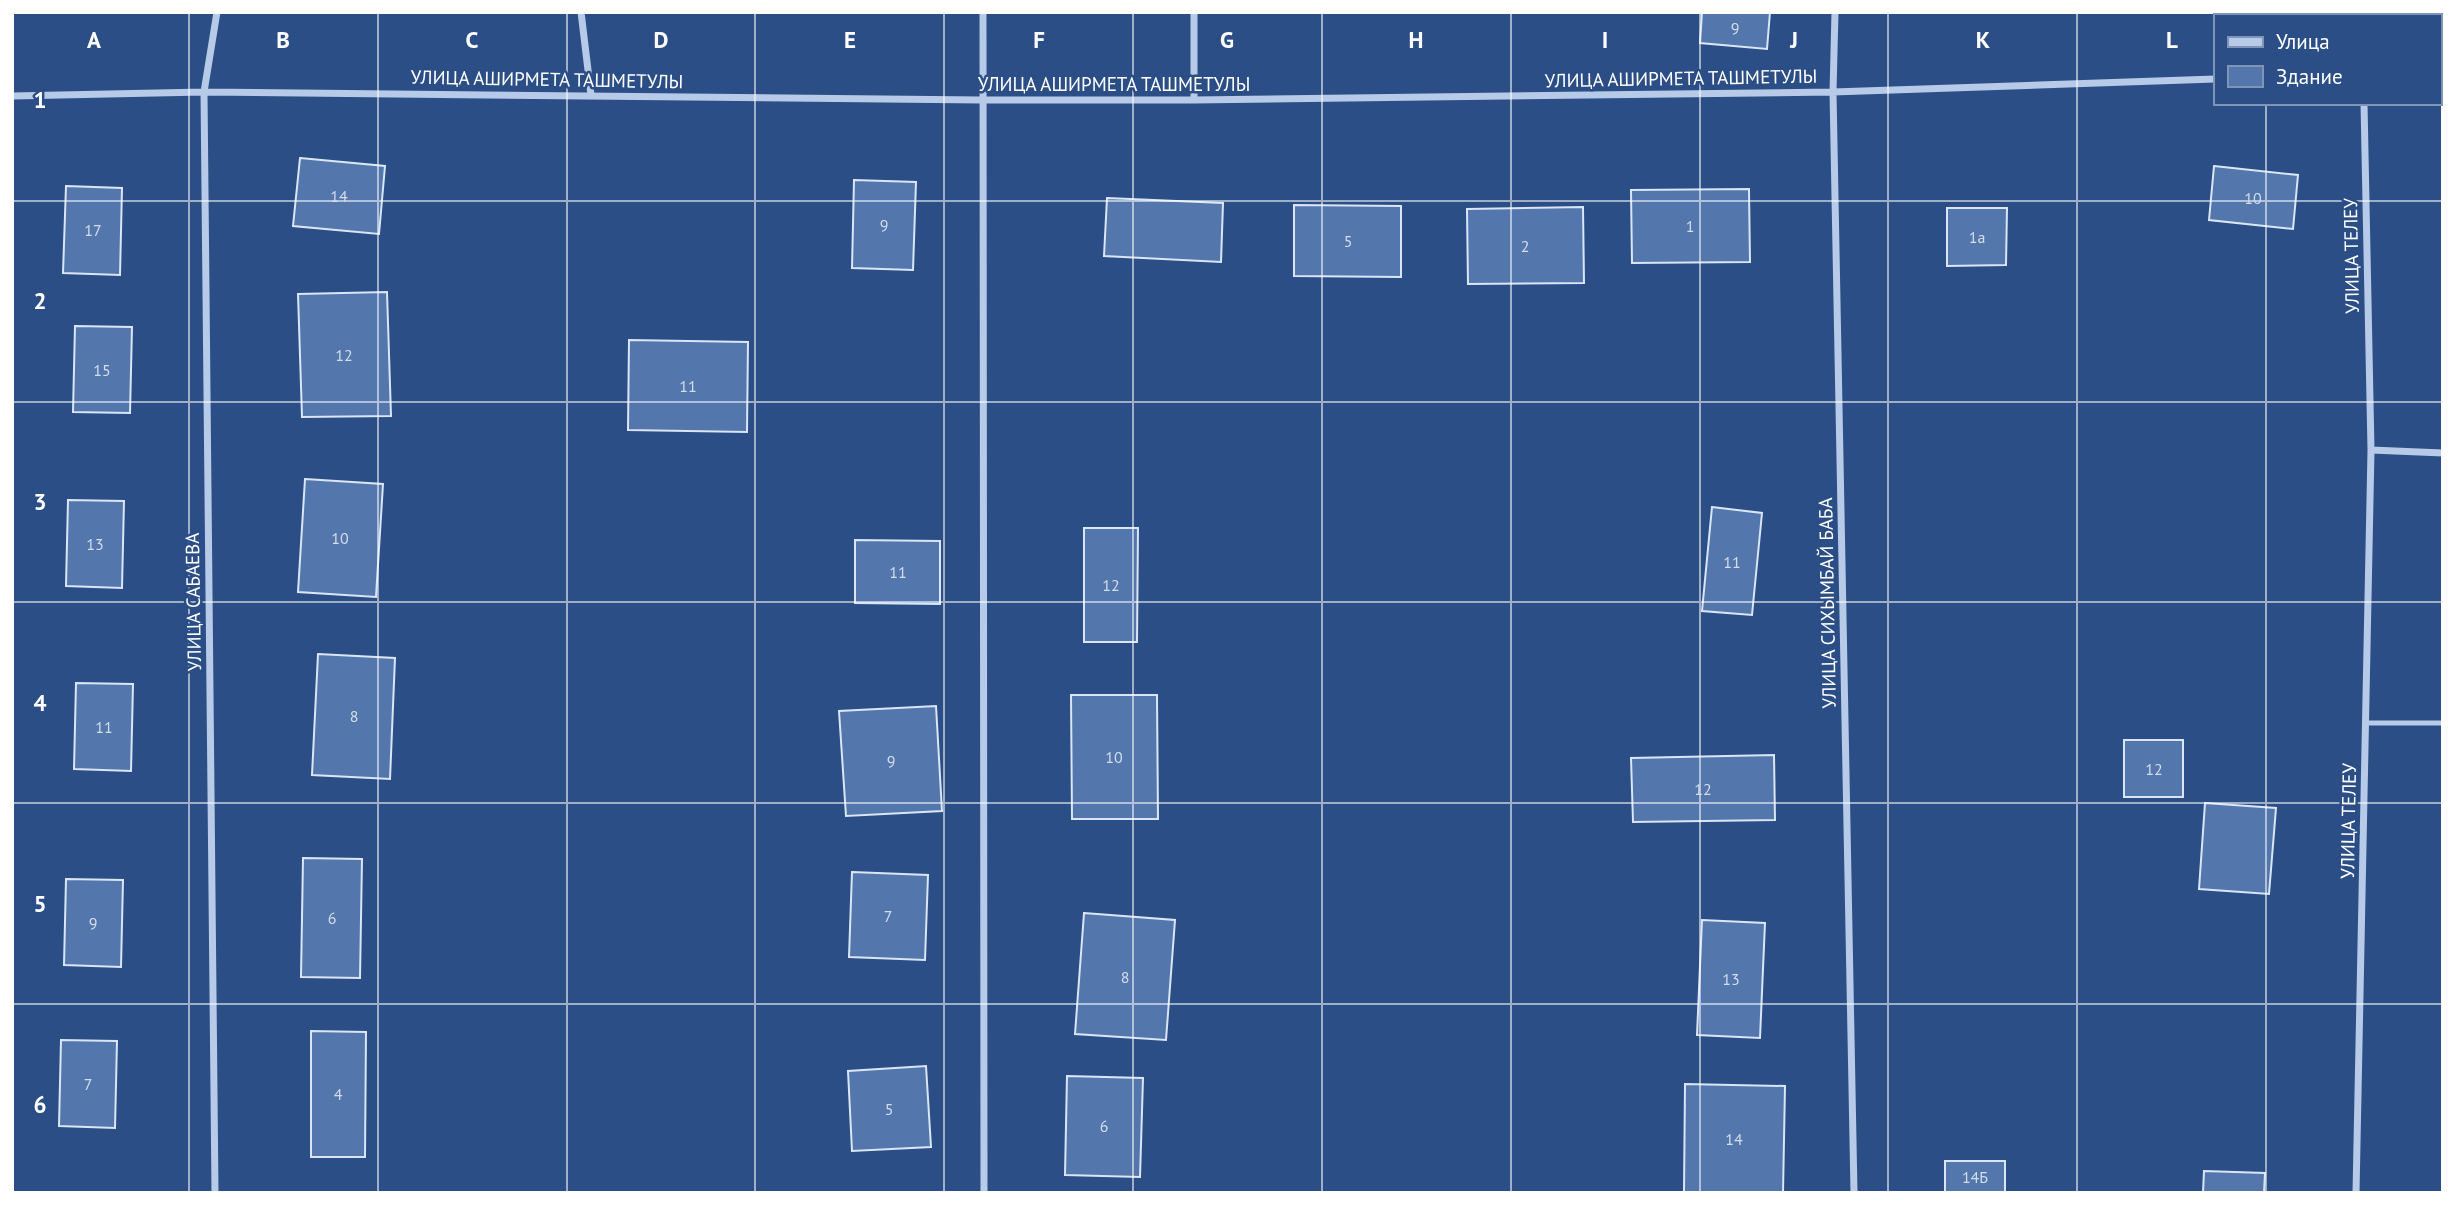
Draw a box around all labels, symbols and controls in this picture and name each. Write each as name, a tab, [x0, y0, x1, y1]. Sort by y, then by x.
legend	[2214, 14, 2441, 105]
house number: 9	[1731, 18, 1739, 38]
text: A	[87, 25, 101, 54]
text: B	[276, 25, 290, 54]
text: C	[466, 25, 479, 54]
text: D	[654, 25, 668, 54]
text: E	[844, 25, 856, 54]
text: F	[1033, 25, 1045, 54]
text: G	[1220, 25, 1234, 54]
text: H	[1409, 25, 1423, 54]
text: I	[1602, 25, 1608, 54]
text: J	[1789, 25, 1798, 54]
text: K	[1976, 25, 1990, 54]
text: L	[2166, 25, 2178, 54]
text: Улица	[2276, 28, 2330, 55]
text: Здание	[2276, 63, 2343, 90]
street label: УЛИЦА АШИРМЕТА ТАШМЕТУЛЫ	[1545, 64, 1817, 92]
street label: УЛИЦА АШИРМЕТА ТАШМЕТУЛЫ	[411, 65, 683, 93]
street label: УЛИЦА АШИРМЕТА ТАШМЕТУЛЫ	[978, 72, 1250, 96]
text: 1	[33, 85, 47, 114]
house number: 14	[330, 186, 348, 206]
house number: 10	[2244, 188, 2262, 208]
street label: УЛИЦА ТЕЛЕУ	[2338, 197, 2364, 314]
house number: 9	[880, 215, 888, 235]
house number: 1	[1686, 216, 1694, 236]
house number: 17	[84, 220, 102, 240]
house number: 1а	[1969, 227, 1985, 247]
house number: 5	[1344, 231, 1352, 251]
house number: 2	[1521, 236, 1529, 256]
text: 2	[33, 286, 47, 315]
house number: 12	[335, 345, 353, 365]
house number: 15	[93, 360, 111, 380]
house number: 11	[679, 376, 697, 396]
text: 3	[33, 487, 47, 516]
street label: УЛИЦА СИХЫМБАЙ БАБА	[1813, 497, 1841, 709]
house number: 10	[331, 528, 349, 548]
street label: УЛИЦА САБАЕВА	[180, 533, 206, 671]
house number: 13	[86, 534, 104, 554]
house number: 11	[1723, 552, 1741, 572]
house number: 11	[889, 562, 907, 582]
house number: 12	[1102, 575, 1120, 595]
text: 4	[33, 688, 47, 717]
house number: 8	[350, 706, 358, 726]
house number: 11	[95, 717, 113, 737]
house number: 10	[1105, 747, 1123, 767]
house number: 9	[887, 751, 895, 771]
house number: 12	[2145, 759, 2163, 779]
street label: УЛИЦА ТЕЛЕУ	[2335, 762, 2361, 879]
house number: 12	[1694, 779, 1712, 799]
text: 5	[33, 889, 47, 918]
house number: 7	[884, 906, 892, 926]
house number: 6	[328, 908, 336, 928]
house number: 9	[89, 913, 97, 933]
house number: 8	[1121, 967, 1129, 987]
house number: 13	[1722, 969, 1740, 989]
house number: 7	[84, 1074, 92, 1094]
house number: 4	[334, 1084, 343, 1104]
text: 6	[33, 1090, 47, 1119]
house number: 5	[885, 1099, 893, 1119]
house number: 6	[1100, 1116, 1108, 1136]
house number: 14	[1725, 1129, 1743, 1149]
house number: 14Б	[1962, 1167, 1988, 1187]

